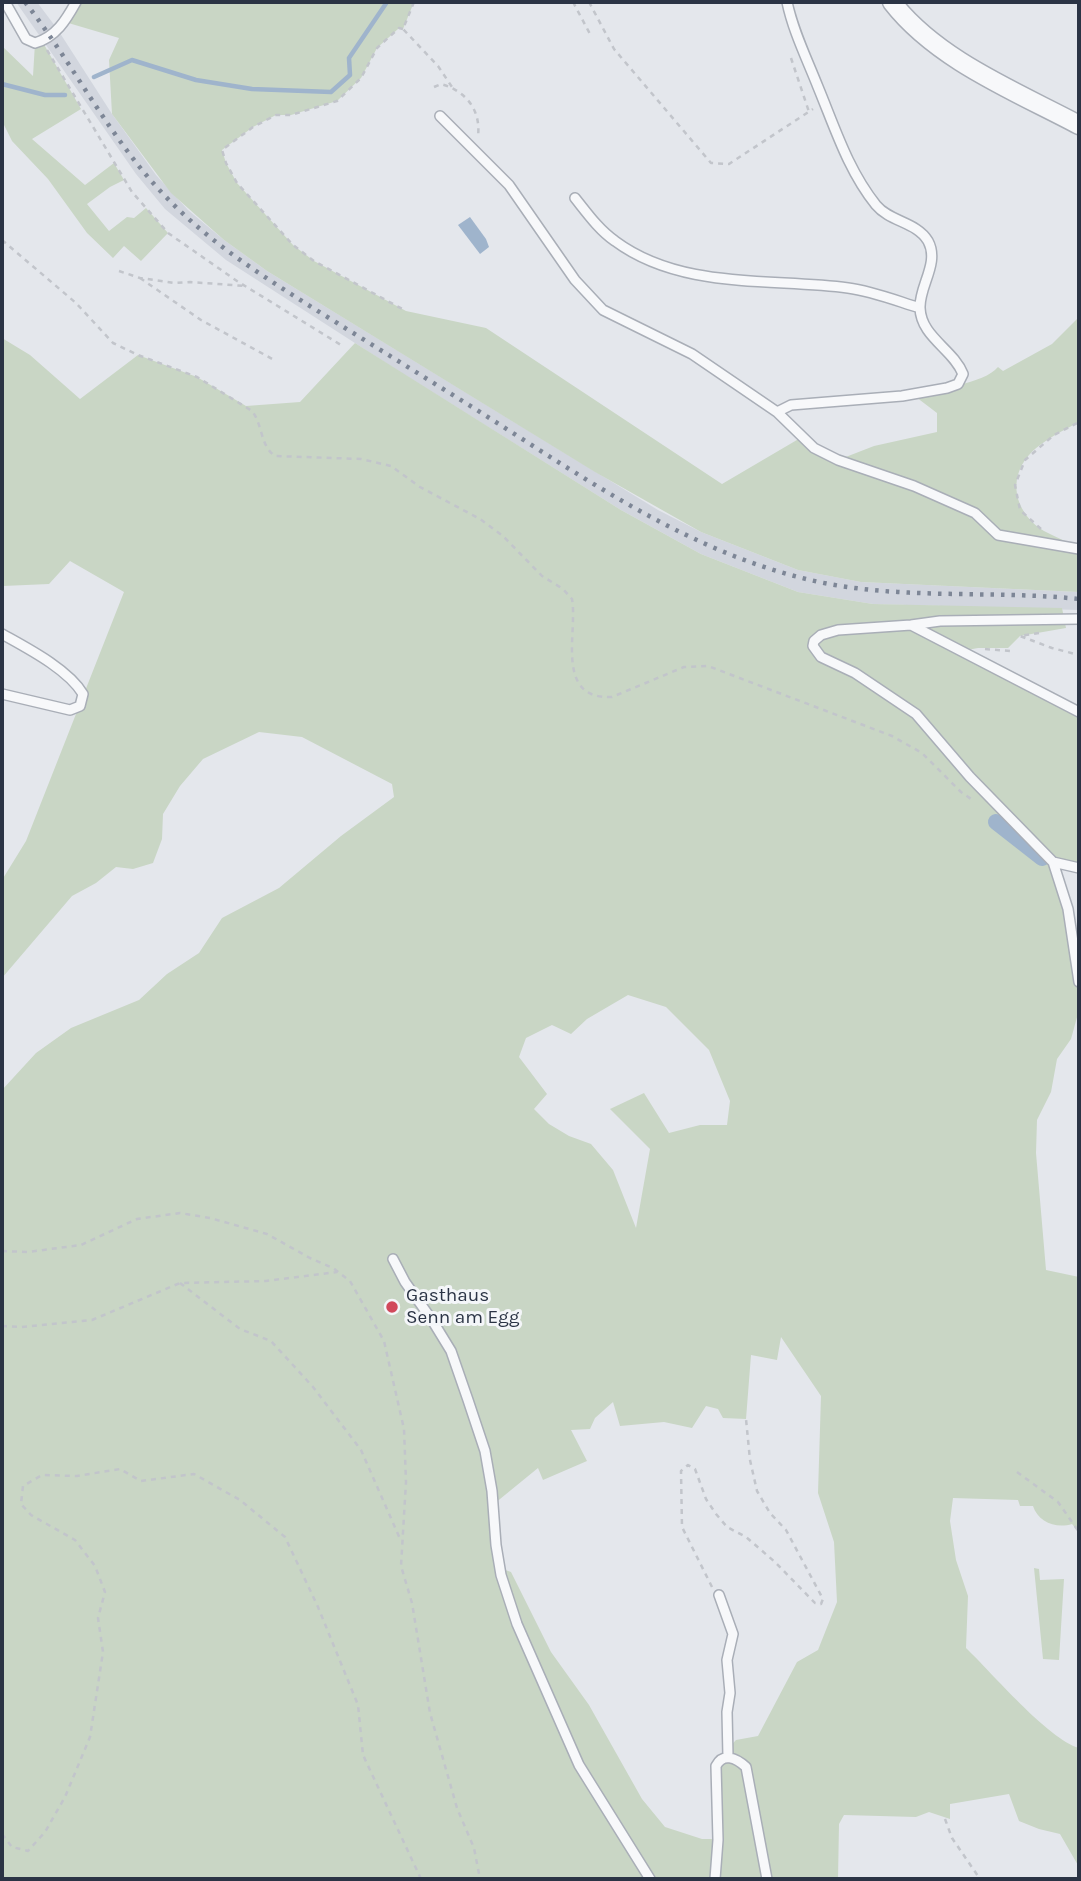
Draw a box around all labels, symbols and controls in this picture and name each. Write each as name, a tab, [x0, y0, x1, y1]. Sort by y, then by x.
place label: Gasthaus Senn am Egg	[406, 1285, 520, 1329]
marker: Gasthaus Senn am Egg	[384, 1299, 400, 1315]

